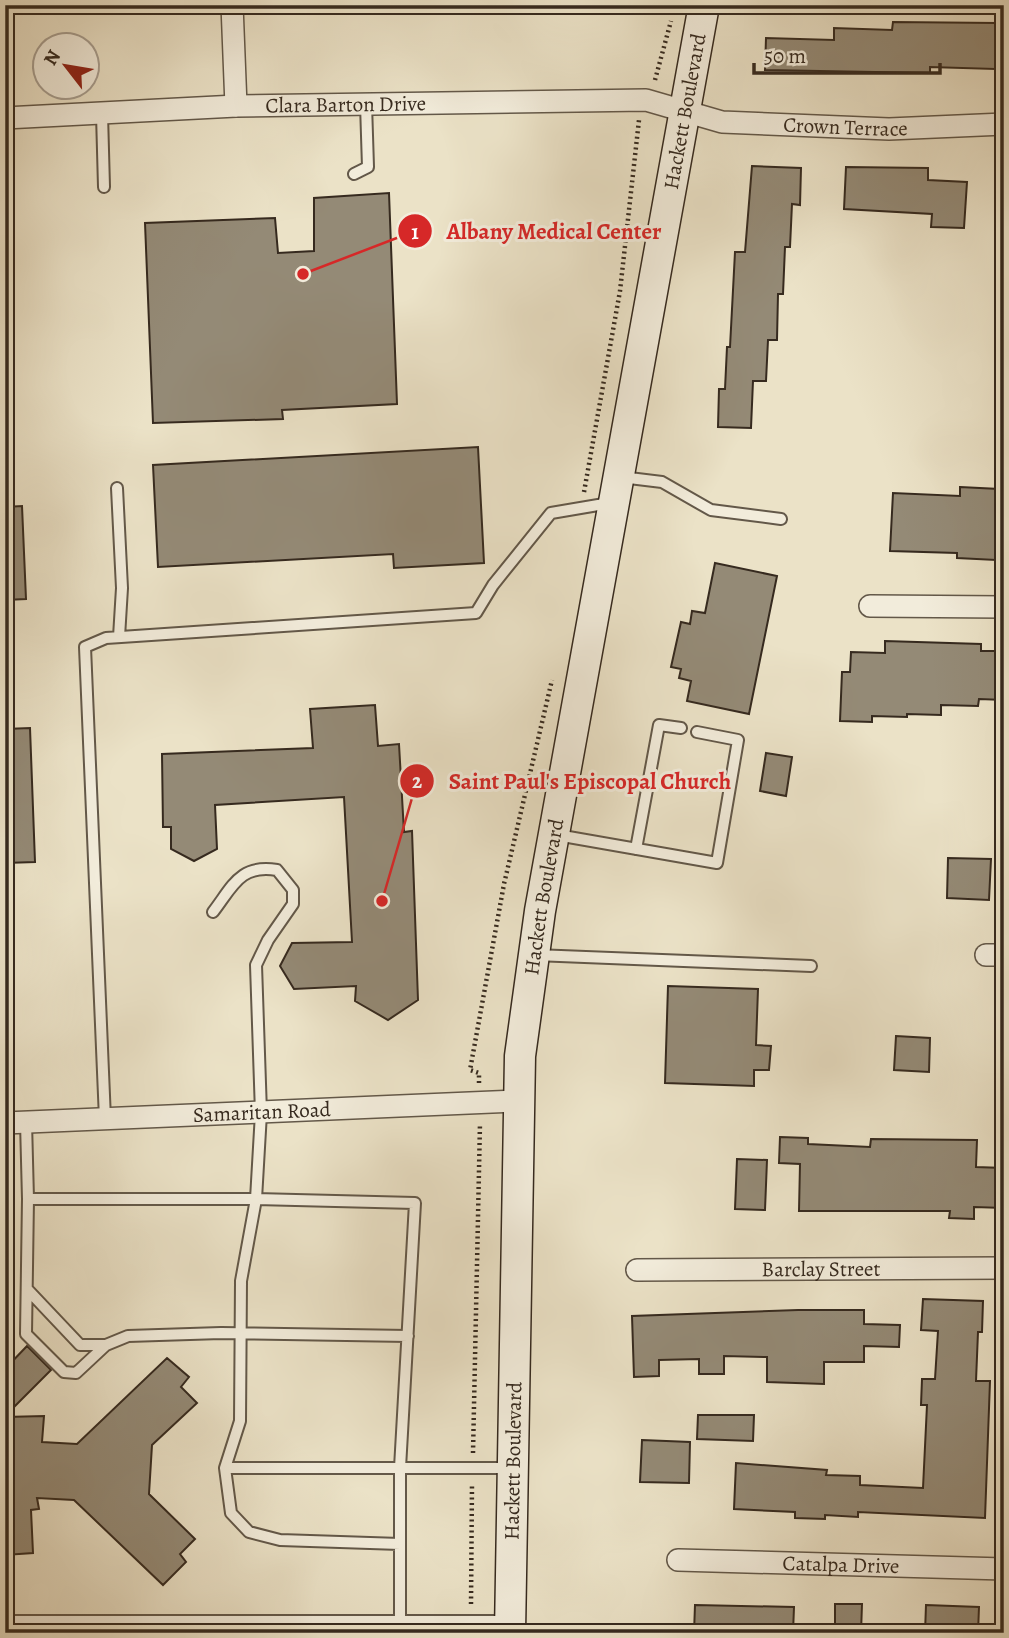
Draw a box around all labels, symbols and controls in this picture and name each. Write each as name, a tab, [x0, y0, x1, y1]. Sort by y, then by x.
street label: Hackett Boulevard	[657, 30, 713, 192]
north arrow	[32, 32, 102, 102]
scale bar	[754, 32, 939, 76]
text: 50 m	[764, 42, 806, 70]
text: N	[38, 45, 67, 70]
street label: Clara Barton Drive	[265, 89, 426, 120]
street label: Crown Terrace	[783, 111, 908, 143]
callout: Albany Medical Center	[397, 209, 675, 253]
text: Albany Medical Center	[445, 216, 662, 247]
text: 1	[411, 218, 419, 246]
callout: Saint Paul's Episcopal Church	[400, 759, 745, 803]
text: Saint Paul's Episcopal Church	[449, 766, 731, 797]
text: 2	[412, 767, 422, 795]
street label: Hackett Boulevard	[517, 816, 571, 977]
street label: Samaritan Road	[192, 1095, 332, 1129]
street label: Barclay Street	[761, 1255, 881, 1283]
street label: Hackett Boulevard	[498, 1381, 528, 1540]
street label: Catalpa Drive	[782, 1549, 900, 1580]

